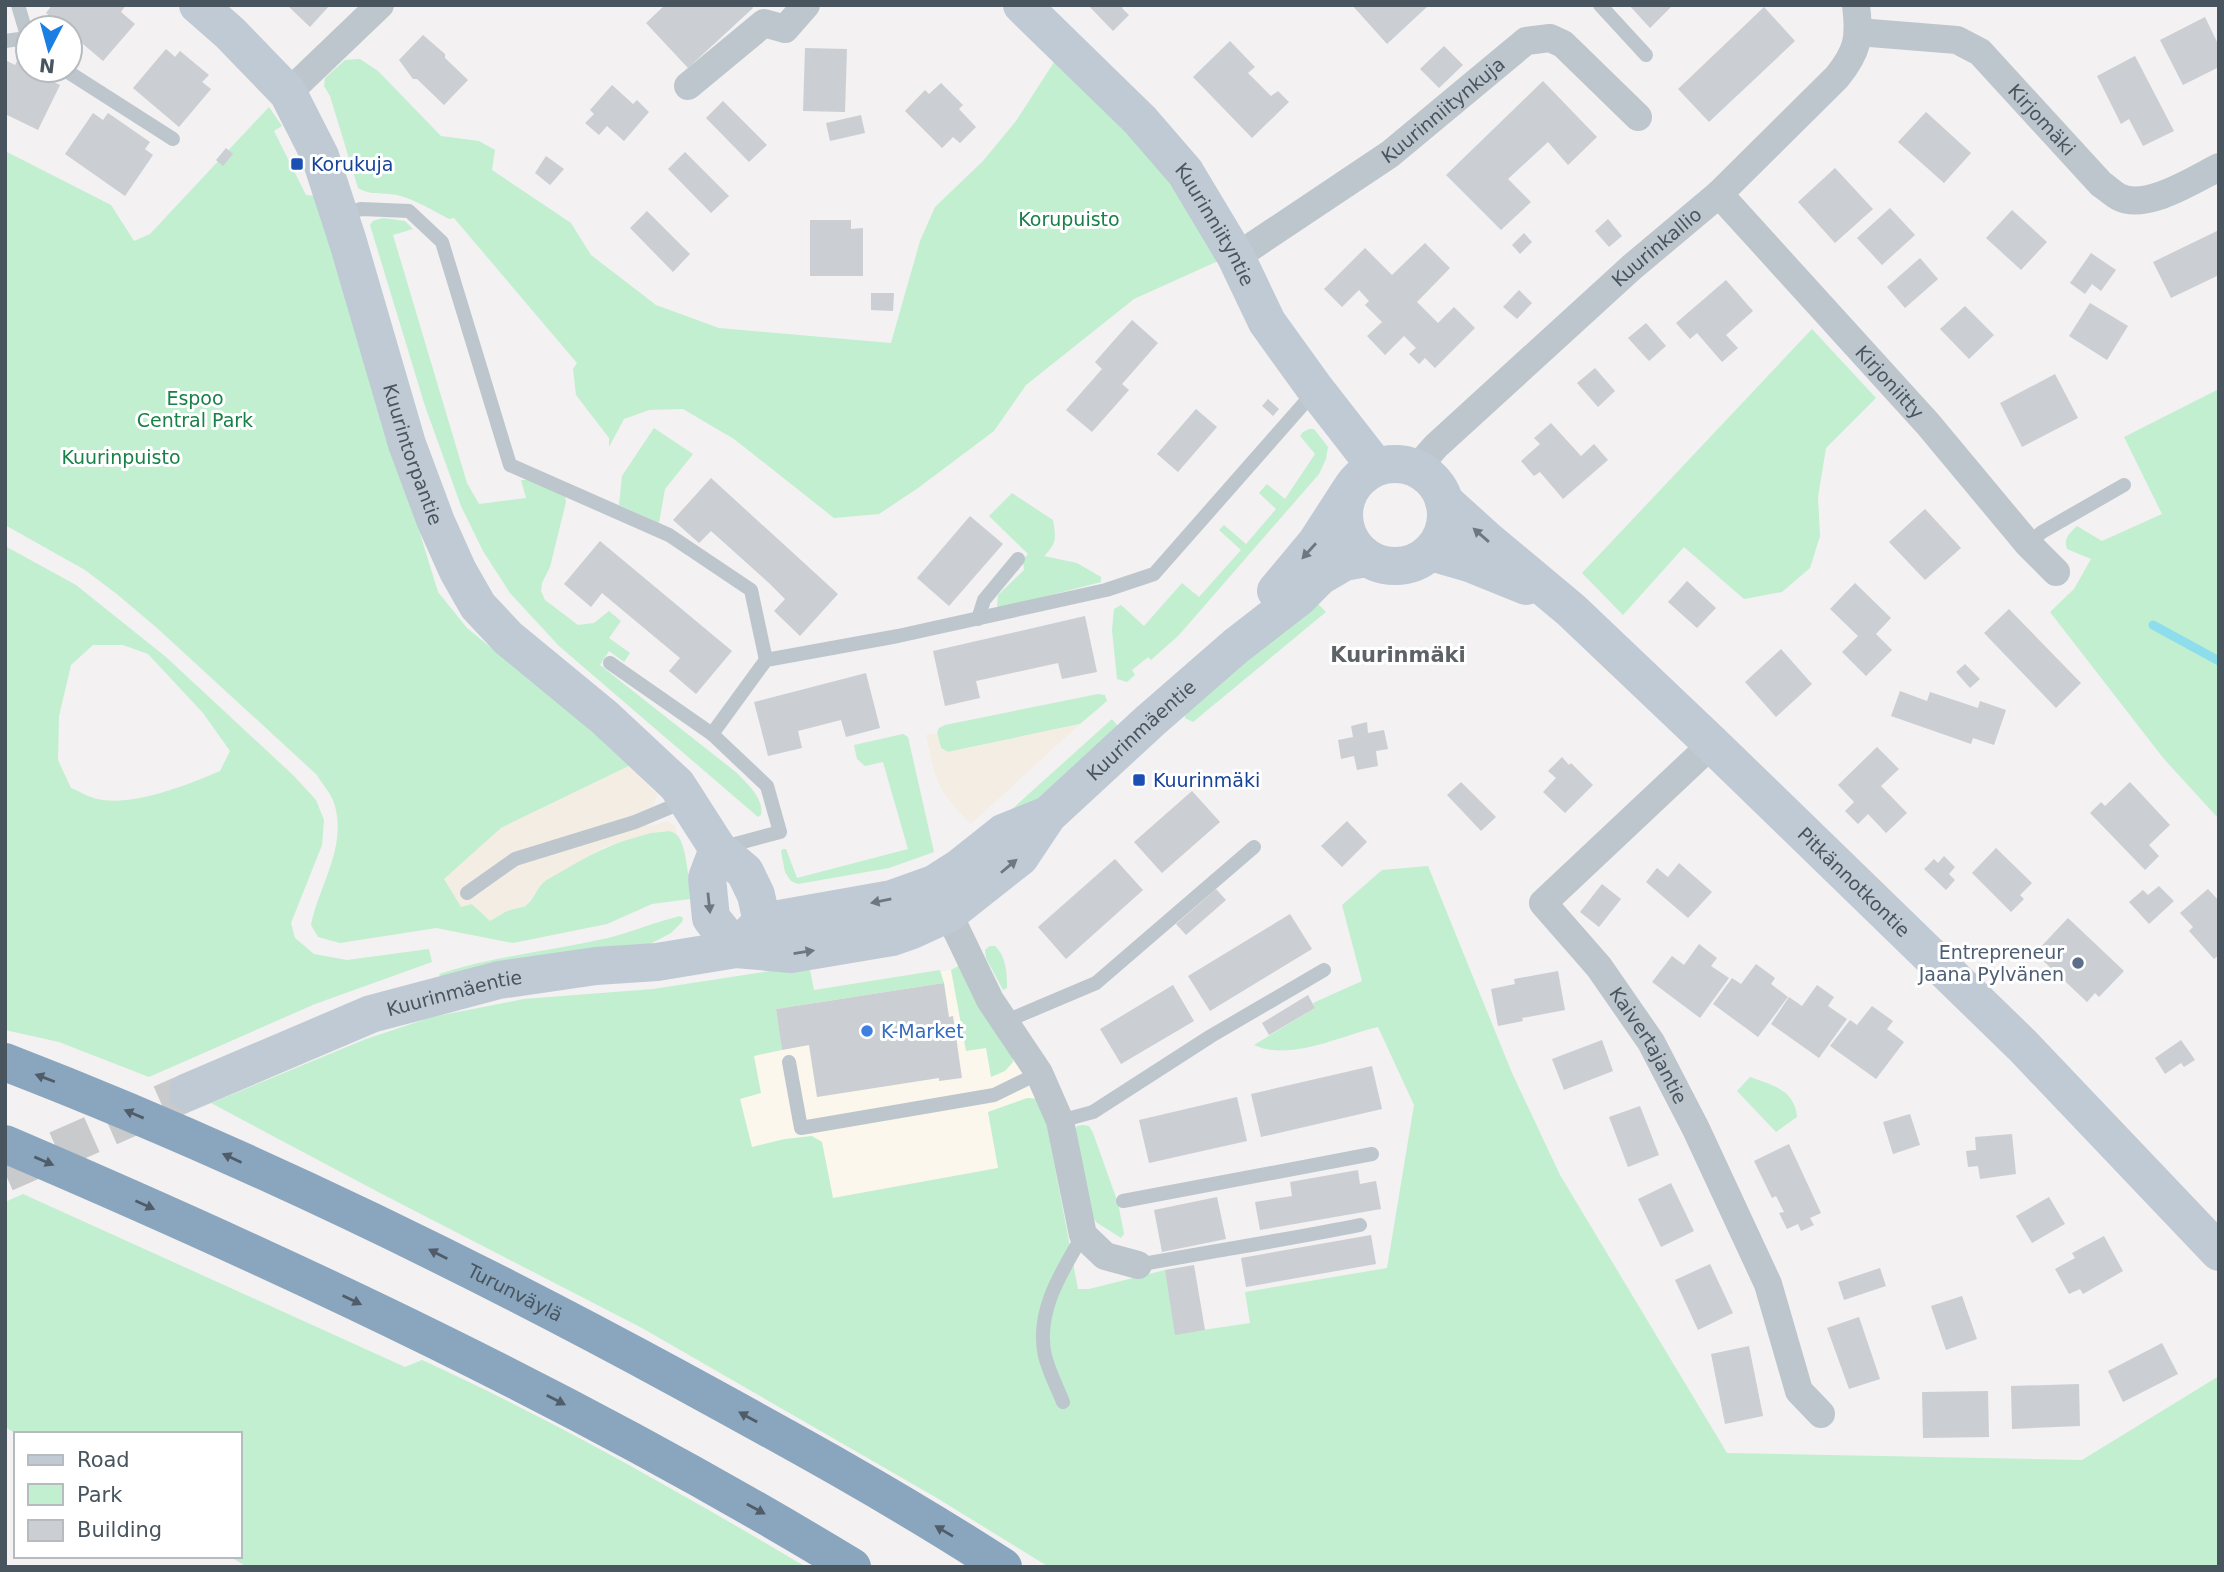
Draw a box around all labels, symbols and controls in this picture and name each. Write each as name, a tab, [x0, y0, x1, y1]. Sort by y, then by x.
north arrow	[14, 14, 84, 84]
street label: Kuurinniitynkuja	[1377, 53, 1509, 168]
text: N	[38, 54, 56, 78]
street label: Kirjomäki	[2004, 79, 2080, 160]
place label: Korukuja	[311, 153, 393, 175]
marker: Korukuja	[289, 156, 305, 172]
street label: Kuurinniityntie	[1171, 158, 1259, 289]
street label: Kuurinkallio	[1607, 203, 1706, 291]
park label: Korupuisto	[1018, 208, 1120, 230]
street label: Kirjoniitty	[1851, 341, 1929, 423]
street label: Kuurintorpantie	[379, 381, 447, 528]
park label: Espoo Central Park	[137, 387, 253, 431]
park label: Kuurinpuisto	[61, 446, 181, 468]
one-way arrow	[1473, 528, 1490, 543]
one-way arrow	[1301, 542, 1317, 560]
district label: Kuurinmäki	[1330, 643, 1466, 667]
street label: Kuurinmäentie	[1082, 675, 1200, 785]
place label: Kuurinmäki	[1153, 769, 1260, 791]
marker: Kuurinmäki	[1131, 772, 1147, 788]
street label: Pitkännotkontie	[1793, 823, 1915, 941]
one-way arrow	[1000, 859, 1017, 874]
one-way arrow	[703, 892, 714, 914]
one-way arrow	[870, 896, 892, 907]
place label: Entrepreneur Jaana Pylvänen	[1918, 941, 2064, 985]
one-way arrow	[793, 946, 815, 957]
marker: Entrepreneur Jaana Pylvänen	[2070, 955, 2086, 971]
street label: Kuurinmäentie	[384, 966, 524, 1020]
street label: Kaivertajantie	[1605, 983, 1692, 1107]
place label: K-Market	[881, 1020, 964, 1042]
marker: K-Market	[859, 1023, 875, 1039]
one-way arrow	[34, 1072, 55, 1083]
one-way arrow	[124, 1108, 144, 1120]
one-way arrow	[222, 1152, 242, 1164]
one-way arrow	[34, 1155, 54, 1167]
one-way arrow	[135, 1200, 155, 1211]
one-way arrow	[428, 1249, 448, 1260]
street label: Turunväylä	[463, 1259, 566, 1326]
one-way arrow	[342, 1294, 362, 1305]
one-way arrow	[546, 1395, 566, 1406]
one-way arrow	[738, 1411, 758, 1422]
legend	[14, 1432, 242, 1558]
text: Road	[77, 1448, 130, 1472]
text: Park	[77, 1483, 123, 1507]
one-way arrow	[746, 1503, 766, 1515]
text: Building	[77, 1518, 162, 1542]
one-way arrow	[935, 1525, 954, 1537]

